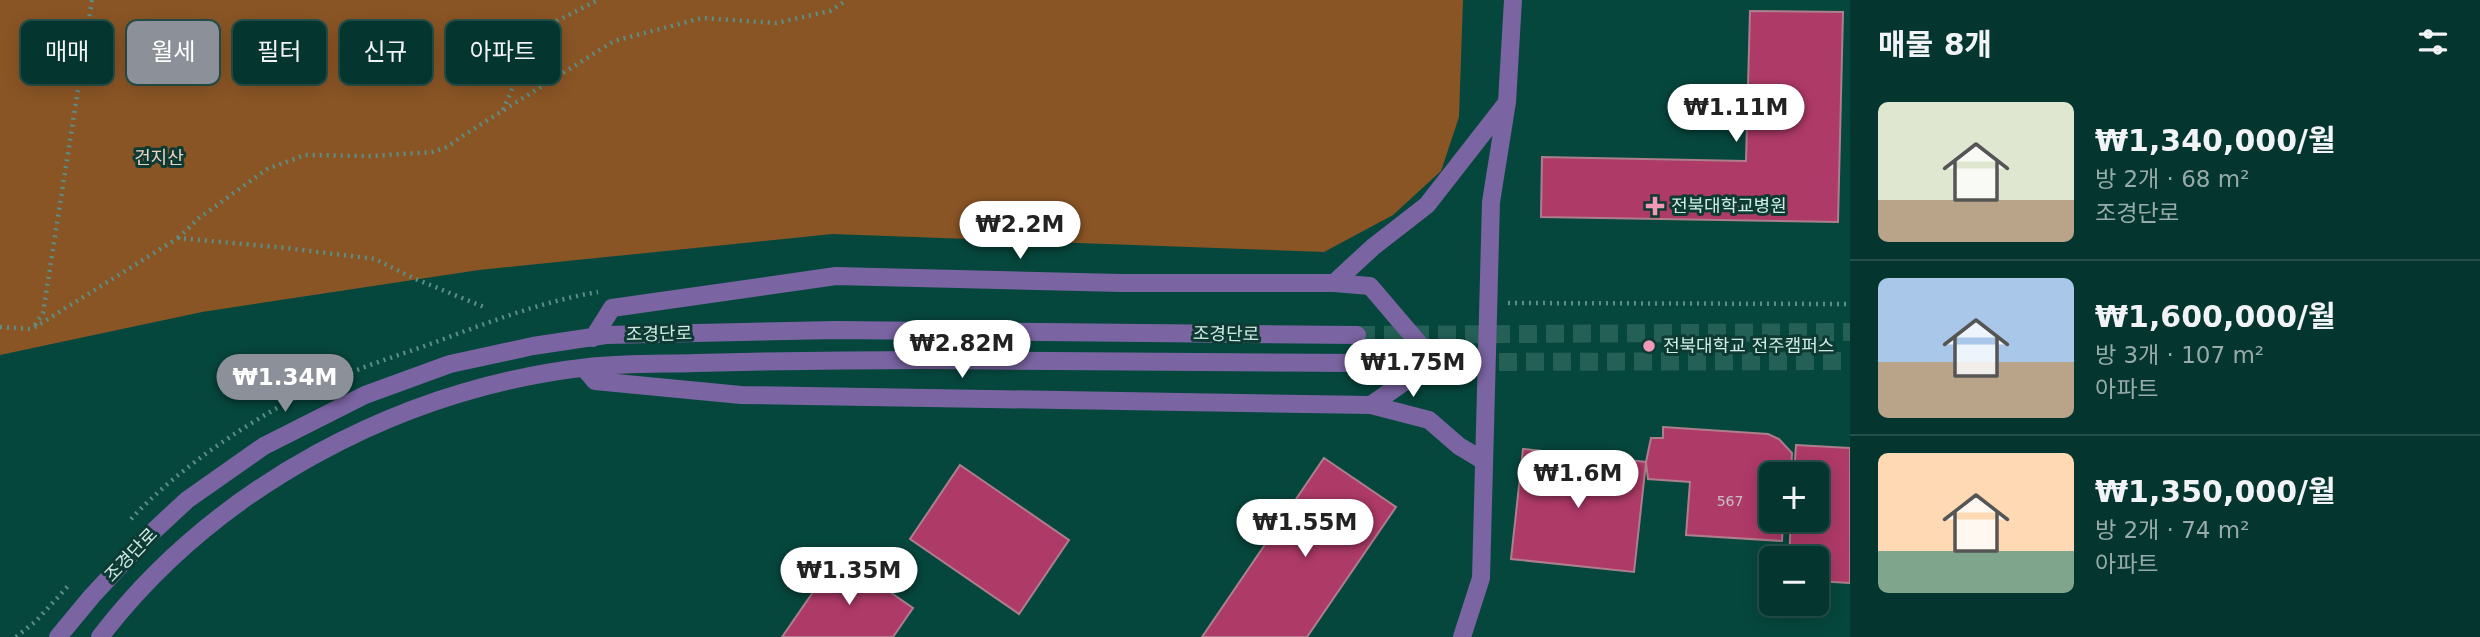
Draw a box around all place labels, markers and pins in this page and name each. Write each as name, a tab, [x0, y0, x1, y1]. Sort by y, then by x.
pin: ₩1.11M	[1679, 85, 1793, 144]
place label: 전북대학교병원	[1671, 195, 1787, 216]
marker: 전북대학교병원	[1645, 196, 1665, 216]
pin: ₩2.2M	[971, 202, 1069, 261]
pin: ₩2.82M	[905, 320, 1019, 380]
place label: 전북대학교 전주캠퍼스	[1663, 335, 1834, 356]
marker: 전북대학교 전주캠퍼스	[1641, 338, 1657, 354]
pin: ₩1.75M	[1356, 340, 1470, 399]
pin: ₩1.34M	[228, 354, 342, 414]
pin: ₩1.6M	[1529, 450, 1627, 510]
pin: ₩1.55M	[1248, 500, 1362, 559]
pin: ₩1.35M	[792, 548, 906, 607]

